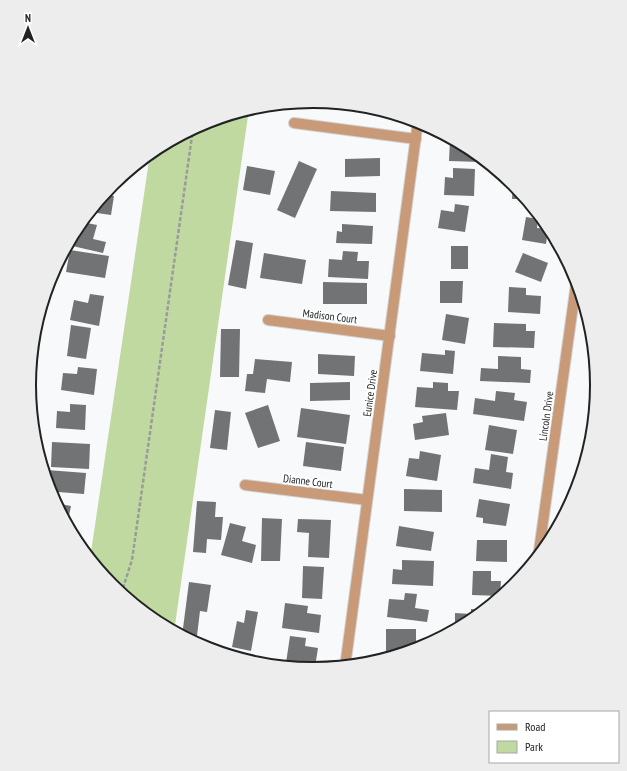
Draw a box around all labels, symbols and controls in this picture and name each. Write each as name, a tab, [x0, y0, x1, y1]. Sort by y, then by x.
north arrow	[8, 8, 48, 48]
text: N	[25, 11, 31, 25]
street label: Madison Court	[302, 306, 358, 326]
street label: Eunice Drive	[360, 368, 380, 417]
street label: Lincoln Drive	[536, 390, 556, 442]
street label: Dianne Court	[283, 471, 333, 491]
legend	[489, 711, 619, 763]
text: Road	[525, 719, 545, 734]
text: Park	[525, 739, 543, 754]

